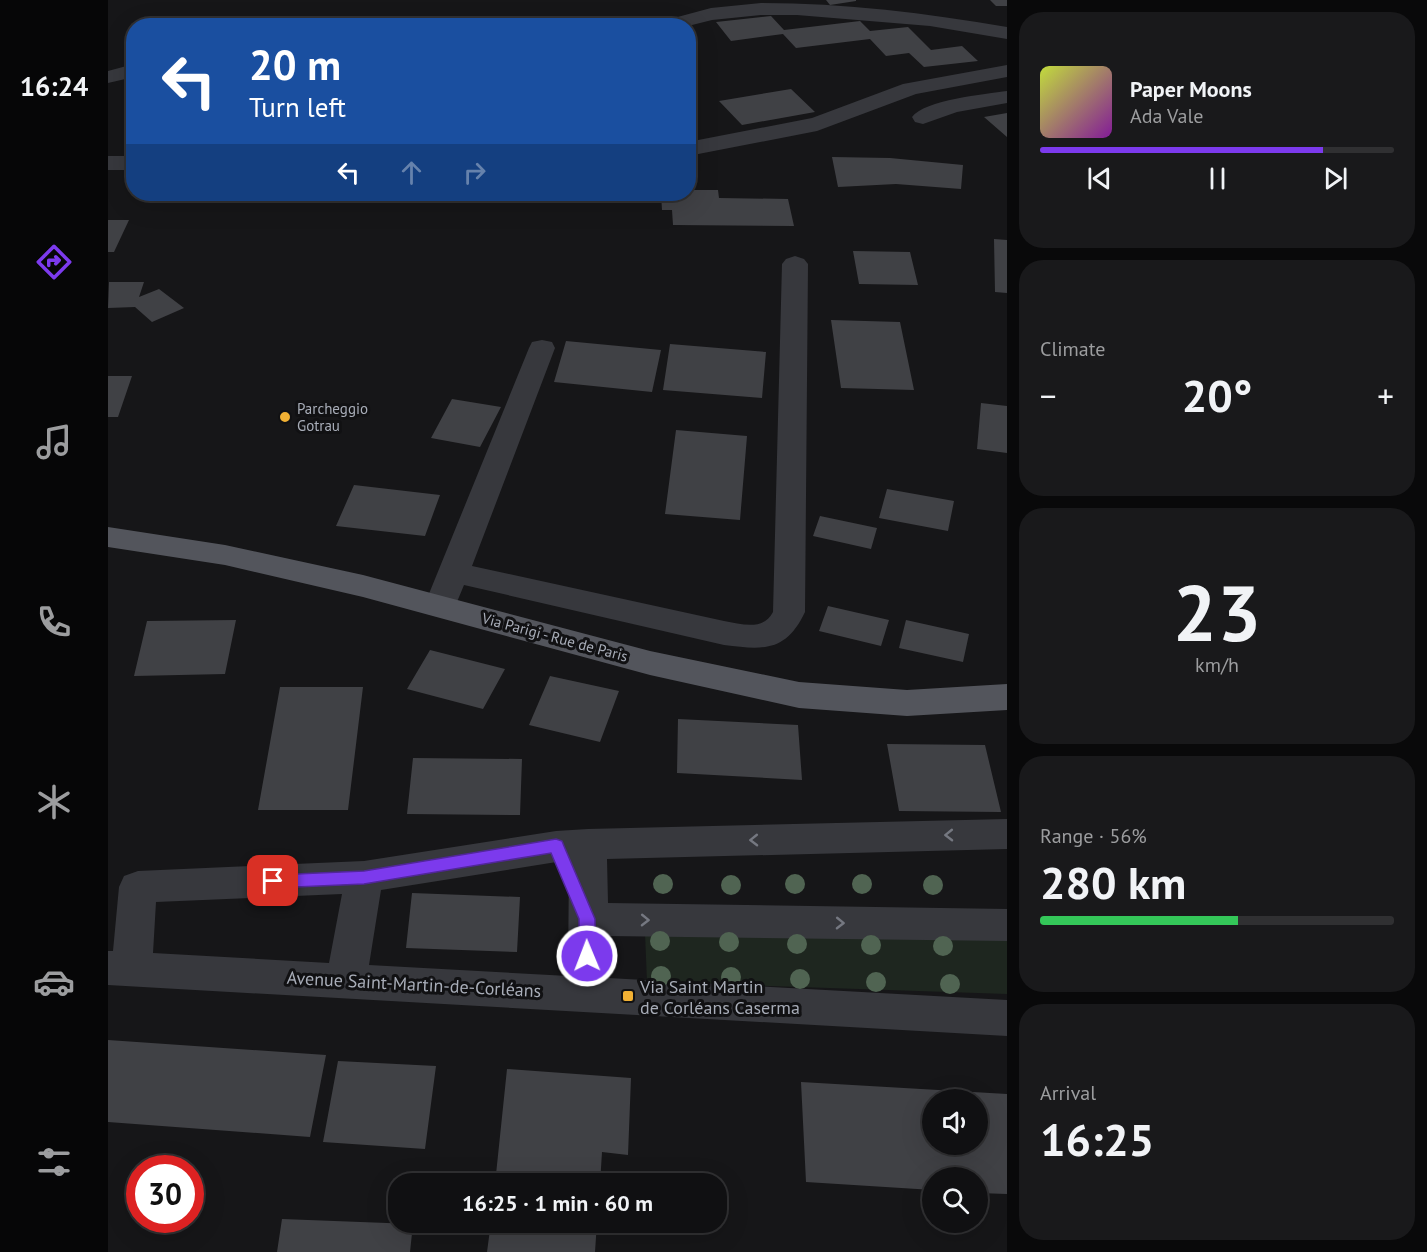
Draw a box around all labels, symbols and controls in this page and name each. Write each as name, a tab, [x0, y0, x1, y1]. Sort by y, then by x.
text: 20 m	[249, 37, 341, 92]
icon: left	[150, 42, 228, 120]
text: 16:24	[20, 69, 88, 103]
text: Paper Moons	[1130, 75, 1252, 103]
text: Turn left	[249, 90, 346, 124]
text: Ada Vale	[1130, 103, 1203, 129]
icon: left	[332, 156, 365, 189]
icon: ahead	[395, 156, 428, 189]
icon: right	[458, 156, 491, 189]
icon: previous	[1083, 162, 1116, 195]
icon: pause	[1201, 162, 1234, 195]
icon: next	[1319, 162, 1352, 195]
icon: directions	[33, 241, 75, 283]
text: Climate	[1040, 336, 1106, 362]
text: 20°	[1182, 366, 1252, 424]
text: −	[1040, 374, 1057, 417]
text: +	[1377, 374, 1394, 417]
place label: Parcheggio Gotrau	[297, 399, 368, 435]
marker: Parcheggio Gotrau	[278, 410, 292, 424]
icon: music	[33, 421, 75, 463]
text: 23	[1173, 562, 1261, 663]
icon: phone	[33, 601, 75, 643]
street label: Via Parigi - Rue de Paris	[479, 608, 630, 666]
text: km/h	[1195, 652, 1239, 678]
icon: climate	[33, 781, 75, 823]
text: Range · 56%	[1040, 823, 1147, 849]
one-way arrow	[944, 829, 953, 841]
one-way arrow	[749, 833, 758, 846]
text: 280 km	[1040, 853, 1186, 911]
pin	[247, 855, 298, 906]
icon: arrive	[256, 864, 289, 897]
one-way arrow	[641, 913, 650, 926]
one-way arrow	[836, 916, 845, 929]
position arrow	[555, 924, 619, 988]
icon: car	[33, 961, 75, 1003]
street label: Avenue Saint-Martin-de-Corléans	[286, 966, 542, 1002]
place label: Via Saint Martin de Corléans Caserma	[639, 975, 800, 1019]
marker: Via Saint Martin de Corléans Caserma	[621, 989, 635, 1003]
text: Arrival	[1040, 1080, 1096, 1106]
map controls	[922, 1089, 988, 1233]
button: sound	[922, 1089, 988, 1155]
text: 16:25	[1040, 1110, 1154, 1168]
icon: filters	[33, 1141, 75, 1183]
speed limit sign: 30	[126, 1155, 204, 1233]
button: search	[922, 1167, 988, 1233]
text: 16:25 · 1 min · 60 m	[462, 1189, 653, 1217]

